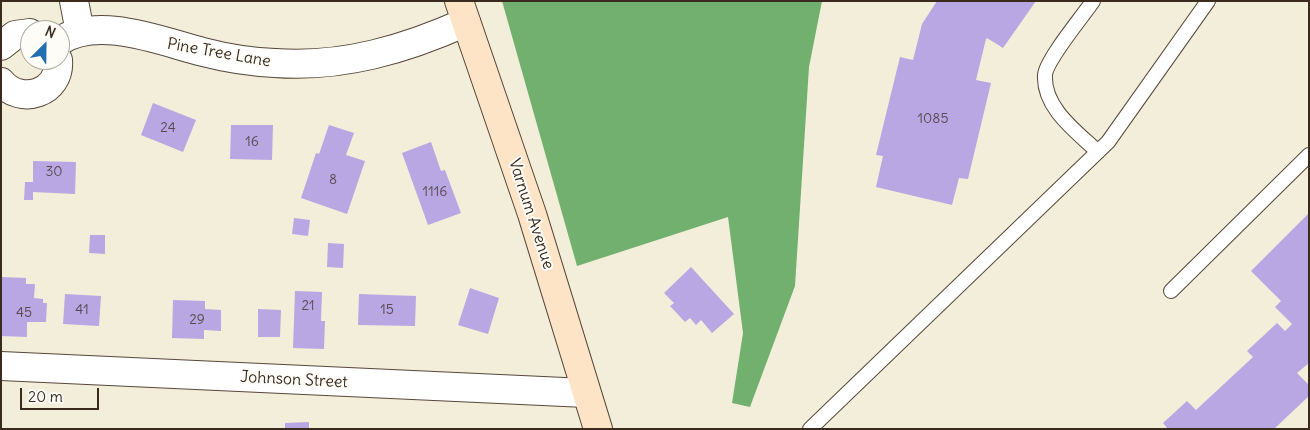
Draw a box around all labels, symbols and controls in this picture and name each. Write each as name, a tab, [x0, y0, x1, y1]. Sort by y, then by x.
north arrow	[20, 20, 70, 70]
text: N	[42, 22, 58, 42]
street label: Pine Tree Lane	[166, 34, 272, 72]
house number: 1085	[918, 111, 948, 127]
house number: 24	[160, 120, 176, 136]
house number: 16	[245, 134, 259, 150]
street label: Varnum Avenue	[504, 156, 558, 272]
house number: 30	[45, 164, 63, 180]
house number: 8	[329, 172, 337, 188]
house number: 1116	[423, 184, 447, 200]
house number: 21	[301, 298, 315, 314]
house number: 41	[75, 302, 89, 318]
house number: 15	[380, 302, 394, 318]
house number: 45	[16, 305, 32, 321]
house number: 29	[189, 312, 205, 328]
street label: Johnson Street	[240, 368, 348, 392]
scale bar	[22, 378, 101, 410]
text: 20 m	[28, 387, 63, 406]

